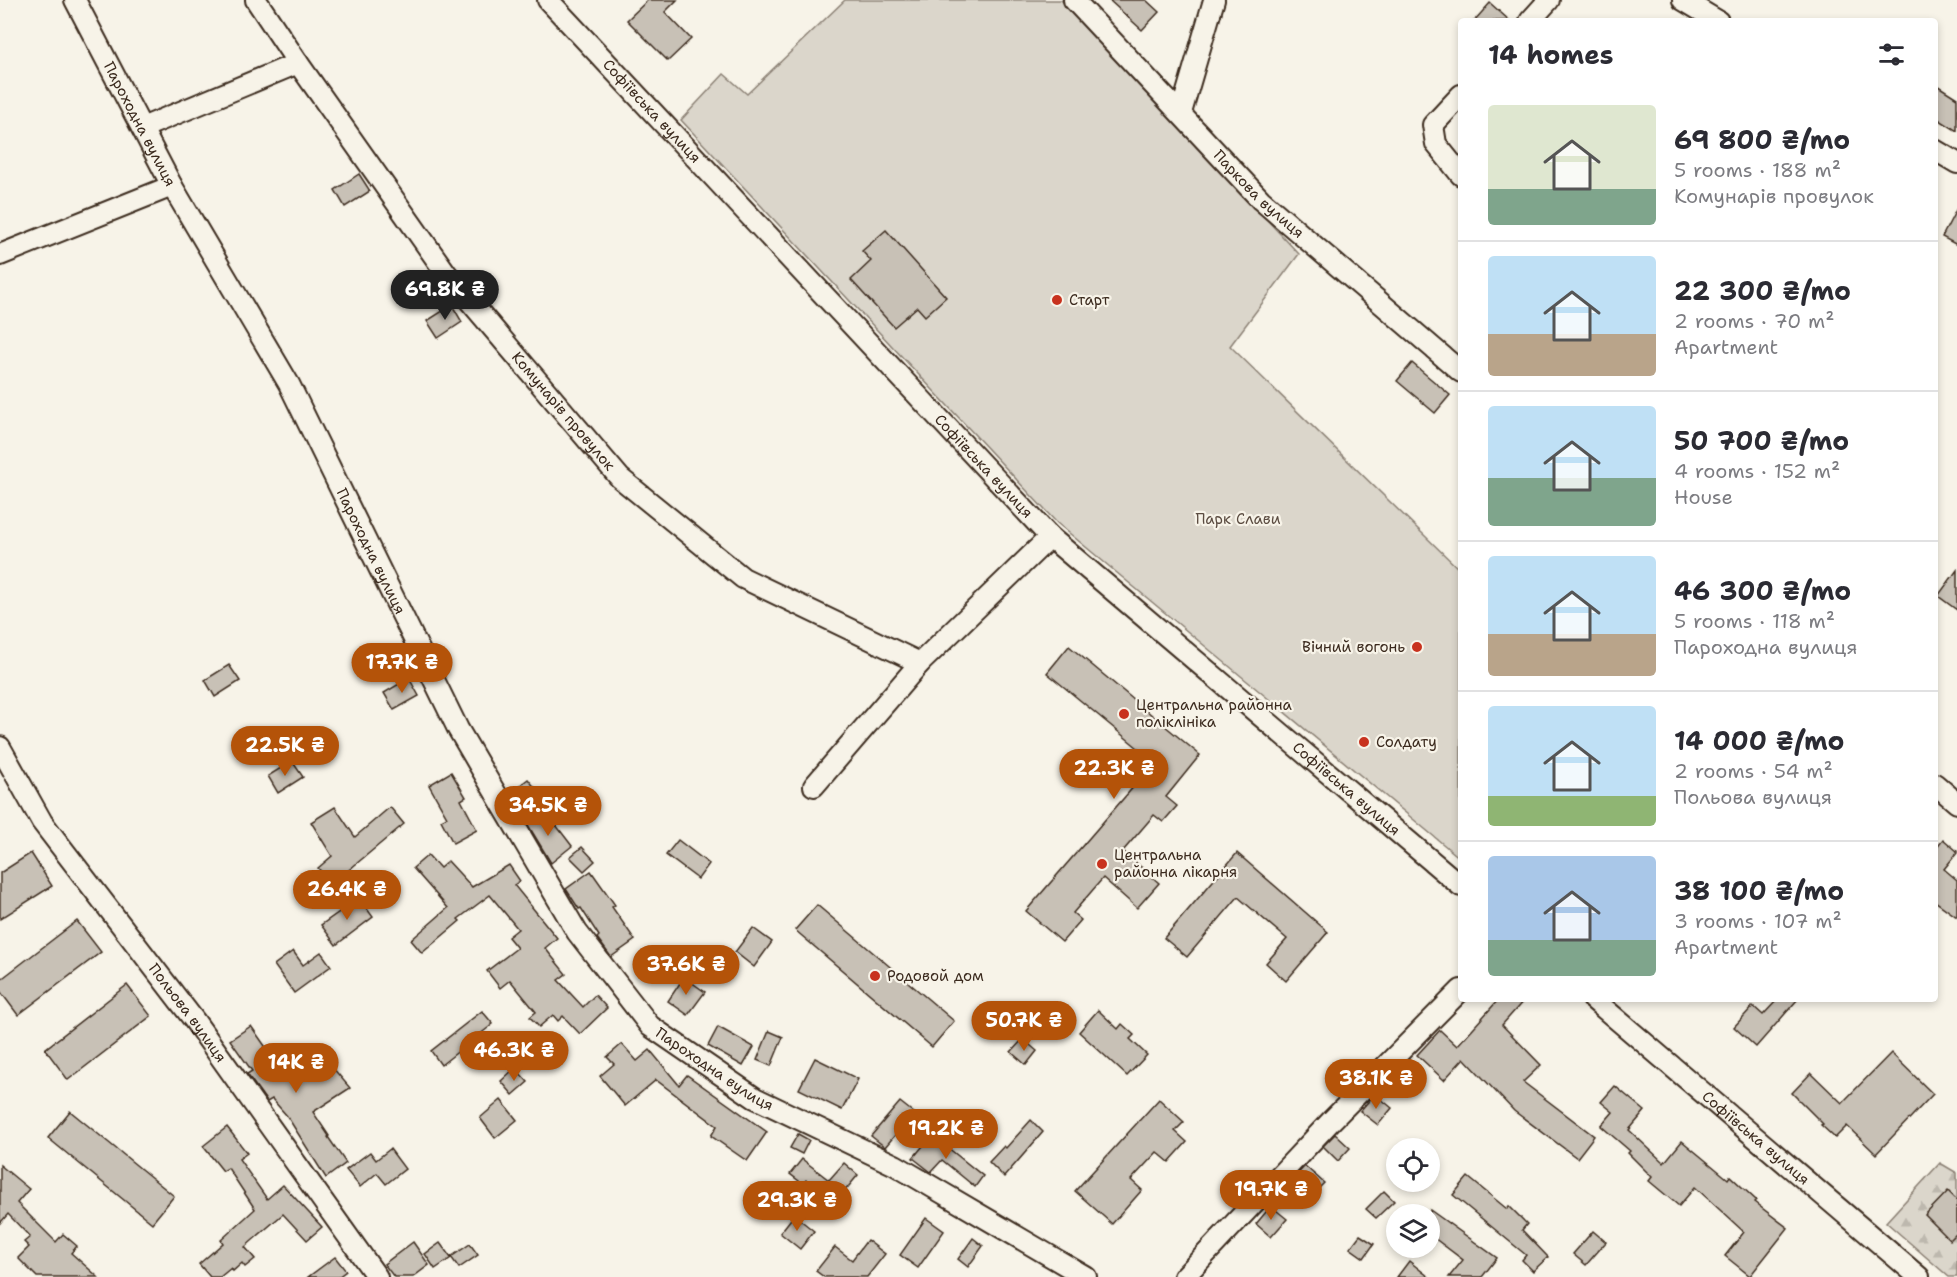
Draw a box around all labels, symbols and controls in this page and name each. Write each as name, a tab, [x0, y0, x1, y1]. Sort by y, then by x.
text: 14 homes	[1488, 37, 1614, 72]
icon: filters	[1875, 38, 1908, 71]
street label: Софіївська вулиця	[598, 55, 705, 167]
street label: Пароходна вулиця	[99, 58, 180, 190]
text: 69 800 ₴/mo	[1674, 122, 1850, 157]
icon: home	[1536, 129, 1608, 201]
street label: Паркова вулиця	[1209, 145, 1308, 243]
text: 5 rooms · 188 m²	[1674, 157, 1841, 183]
text: Комунарів провулок	[1674, 183, 1874, 209]
pin: 69.8K ₴	[390, 270, 500, 321]
text: 22 300 ₴/mo	[1674, 273, 1851, 308]
text: 69.8K ₴	[405, 276, 485, 302]
icon: home	[1536, 280, 1608, 352]
place label: Старт	[1069, 290, 1110, 310]
marker: Старт	[1050, 293, 1064, 307]
text: 2 rooms · 70 m²	[1674, 308, 1835, 334]
text: Apartment	[1674, 334, 1778, 360]
street label: Комунарів провулок	[507, 348, 620, 475]
street label: Софіївська вулиця	[930, 410, 1037, 522]
text: 50 700 ₴/mo	[1674, 423, 1849, 458]
icon: home	[1536, 430, 1608, 502]
text: 4 rooms · 152 m²	[1674, 458, 1840, 484]
text: House	[1674, 484, 1733, 510]
street label: Пароходна вулиця	[332, 485, 410, 618]
park label: Парк Слави	[1195, 509, 1281, 529]
text: 46 300 ₴/mo	[1674, 573, 1851, 608]
icon: home	[1536, 580, 1608, 652]
text: 5 rooms · 118 m²	[1674, 608, 1835, 634]
text: Пароходна вулиця	[1674, 634, 1857, 660]
place label: Вічний вогонь	[1302, 637, 1405, 657]
marker: Вічний вогонь	[1410, 640, 1424, 654]
pin: 17.7K ₴	[347, 643, 457, 694]
text: 17.7K ₴	[366, 649, 438, 675]
place label: Центральна районна поліклініка	[1136, 695, 1293, 732]
marker: Центральна районна поліклініка	[1117, 707, 1131, 721]
text: 14 000 ₴/mo	[1674, 723, 1844, 758]
pin: 22.5K ₴	[230, 726, 340, 777]
icon: home	[1536, 730, 1608, 802]
text: 22.5K ₴	[245, 732, 325, 758]
place label: Солдату	[1376, 732, 1437, 752]
marker: Солдату	[1357, 735, 1371, 749]
street label: Софіївська вулиця	[1288, 737, 1405, 840]
pin: 22.3K ₴	[1059, 749, 1169, 800]
text: 22.3K ₴	[1073, 755, 1155, 781]
text: 2 rooms · 54 m²	[1674, 758, 1833, 784]
text: Польова вулиця	[1674, 784, 1832, 810]
pin: 34.5K ₴	[493, 786, 603, 837]
text: 34.5K ₴	[508, 792, 588, 818]
place label: Центральна районна лікарня	[1114, 845, 1237, 882]
marker: Центральна районна лікарня	[1095, 857, 1109, 871]
pin: 26.4K ₴	[292, 870, 402, 921]
text: 38 100 ₴/mo	[1674, 873, 1844, 908]
text: 26.4K ₴	[307, 876, 387, 902]
icon: home	[1536, 880, 1608, 952]
text: 3 rooms · 107 m²	[1674, 908, 1842, 934]
text: Apartment	[1674, 934, 1778, 960]
pin: 37.6K ₴	[631, 945, 741, 996]
text: 37.6K ₴	[646, 951, 726, 977]
street label: Польова вулиця	[144, 959, 231, 1066]
place label: Родовой дом	[887, 966, 984, 986]
marker: Родовой дом	[868, 969, 882, 983]
pin: 50.7K ₴	[969, 1001, 1079, 1052]
text: 50.7K ₴	[986, 1007, 1062, 1033]
street label: Пароходна вулиця	[652, 1023, 777, 1115]
pin: 46.3K ₴	[459, 1031, 569, 1082]
text: 46.3K ₴	[473, 1037, 555, 1063]
pin: 14K ₴	[254, 1043, 338, 1094]
text: 14K ₴	[268, 1049, 324, 1075]
pin: 38.1K ₴	[1321, 1059, 1431, 1110]
text: 38.1K ₴	[1339, 1065, 1413, 1091]
street label: Софіївська вулиця	[1698, 1086, 1814, 1189]
pin: 19.2K ₴	[891, 1109, 1001, 1160]
text: 19.2K ₴	[908, 1115, 984, 1141]
map controls	[1386, 1138, 1440, 1258]
button: locate	[1386, 1138, 1440, 1192]
pin: 19.7K ₴	[1216, 1170, 1326, 1221]
text: 19.7K ₴	[1234, 1176, 1308, 1202]
pin: 29.3K ₴	[742, 1181, 852, 1232]
text: 29.3K ₴	[757, 1187, 837, 1213]
button: layers	[1386, 1204, 1440, 1258]

